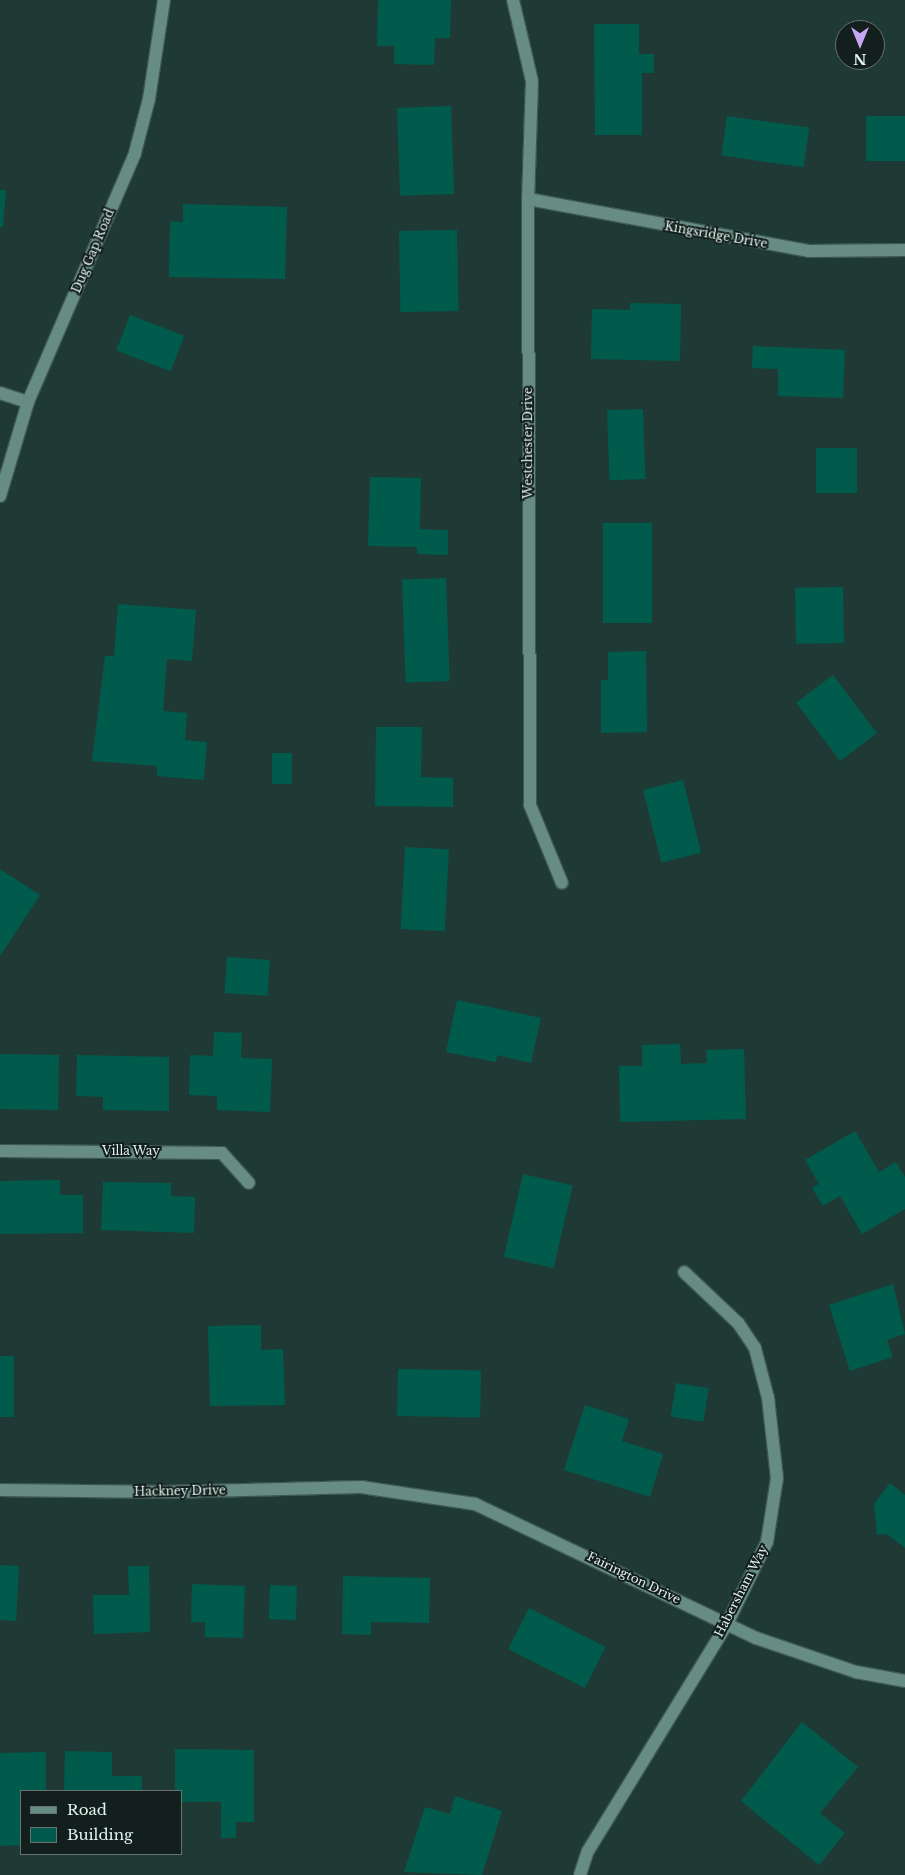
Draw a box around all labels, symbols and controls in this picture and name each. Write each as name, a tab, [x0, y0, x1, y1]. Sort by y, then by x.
north arrow	[835, 20, 885, 70]
text: N	[853, 50, 867, 68]
street label: Dug Gap Road	[69, 207, 117, 295]
street label: Kingsridge Drive	[664, 219, 768, 251]
street label: Westchester Drive	[521, 387, 535, 499]
street label: Villa Way	[102, 1144, 160, 1158]
street label: Hackney Drive	[134, 1483, 226, 1499]
street label: Habersham Way	[711, 1542, 771, 1640]
street label: Fairington Drive	[585, 1549, 683, 1607]
legend	[20, 1790, 182, 1855]
text: Road	[67, 1800, 107, 1819]
text: Building	[67, 1825, 133, 1844]

